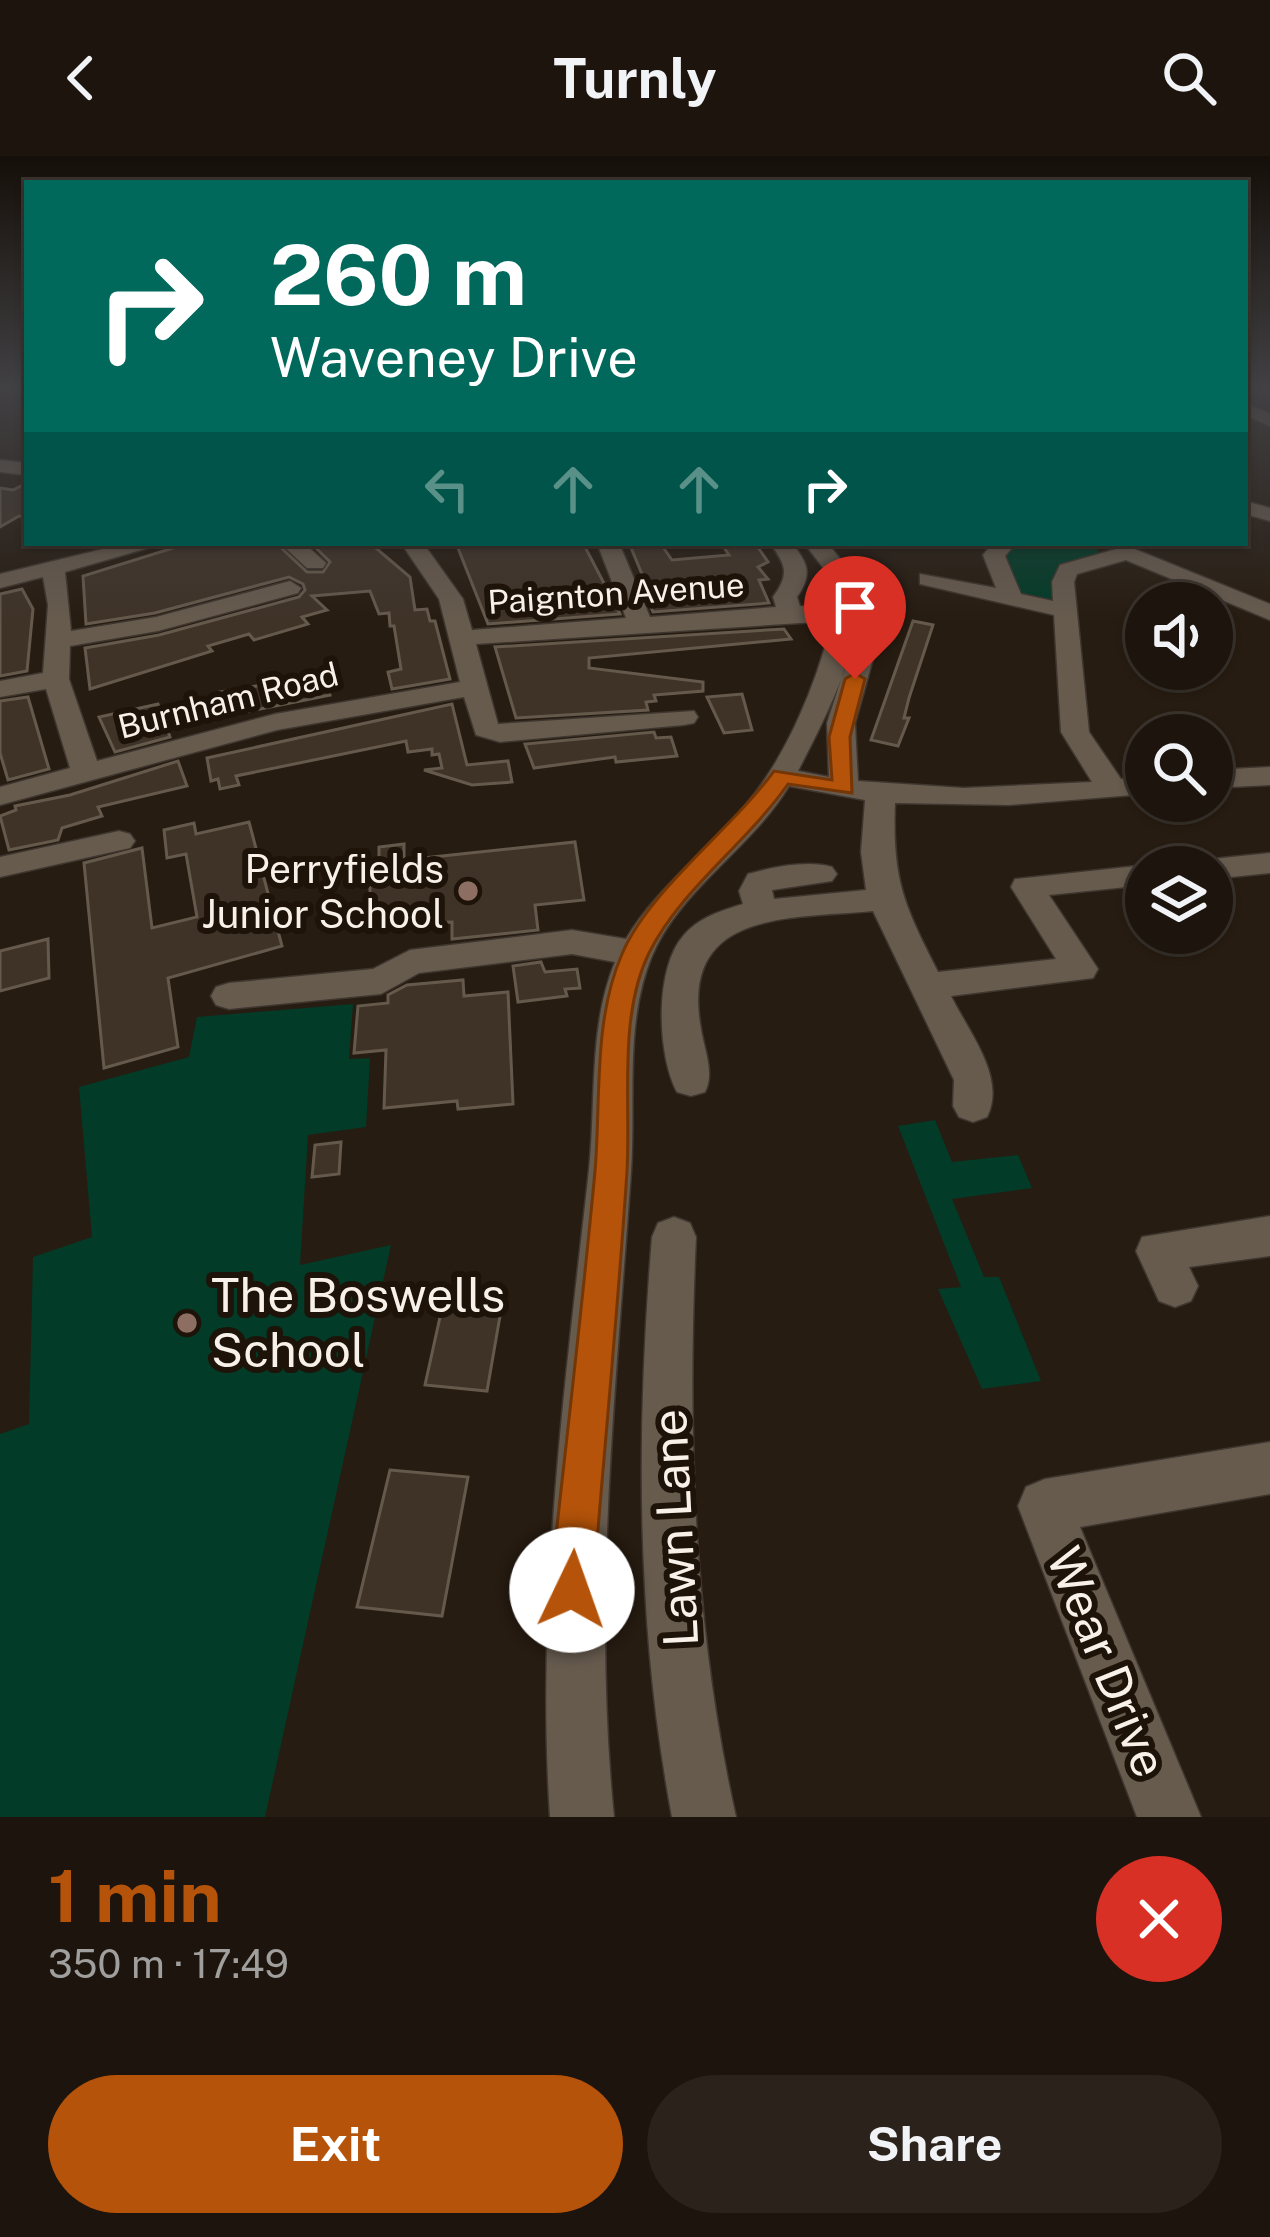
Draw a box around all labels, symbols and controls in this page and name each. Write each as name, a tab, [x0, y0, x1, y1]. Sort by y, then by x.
icon: back	[48, 45, 114, 111]
icon: search	[1156, 45, 1222, 111]
text: Turnly	[553, 47, 717, 110]
text: 260 m	[270, 225, 527, 324]
icon: right	[72, 228, 228, 384]
text: Waveney Drive	[270, 326, 638, 389]
icon: left	[414, 456, 480, 522]
icon: ahead	[540, 456, 606, 522]
icon: ahead	[666, 456, 732, 522]
icon: right	[792, 456, 858, 522]
pin	[804, 556, 906, 679]
street label: Paignton Avenue	[486, 565, 746, 621]
icon: arrive	[822, 574, 888, 640]
map controls	[1125, 582, 1233, 954]
button: sound	[1125, 582, 1233, 690]
street label: Burnham Road	[114, 654, 342, 746]
button: search	[1125, 714, 1233, 822]
place label: Perryfields Junior School	[202, 846, 444, 937]
button: layers	[1125, 846, 1233, 954]
marker: Perryfields Junior School	[455, 878, 481, 904]
place label: The Boswells School	[211, 1266, 505, 1378]
marker: The Boswells School	[174, 1310, 200, 1336]
street label: Lawn Lane	[640, 1408, 709, 1648]
position arrow	[509, 1527, 635, 1653]
street label: Wear Drive	[1036, 1539, 1179, 1785]
text: 1 min	[48, 1854, 222, 1938]
button: close	[1096, 1856, 1222, 1982]
text: 350 m · 17:49	[48, 1941, 289, 1987]
button: Exit	[48, 2075, 623, 2213]
button: Share	[647, 2075, 1222, 2213]

